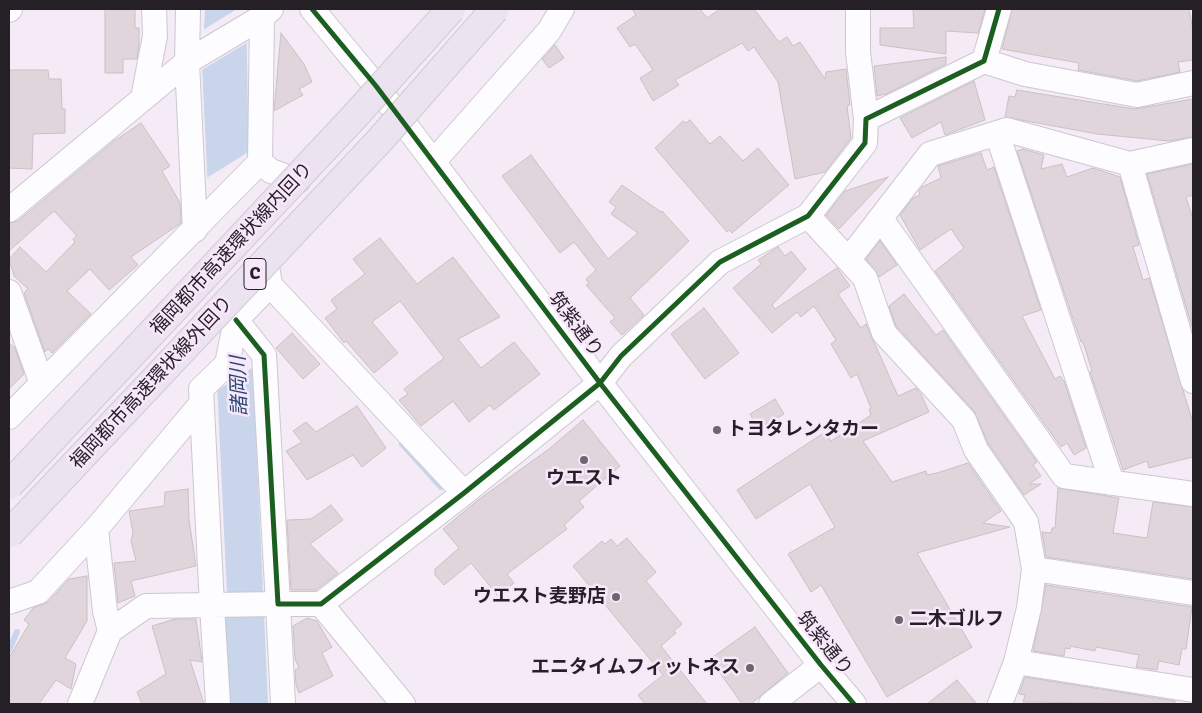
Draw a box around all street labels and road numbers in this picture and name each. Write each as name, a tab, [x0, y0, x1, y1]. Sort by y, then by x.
street label: 福岡都市高速環状線内回り	[146, 158, 318, 340]
road number: C	[244, 258, 266, 290]
street label: 筑紫通り	[543, 288, 607, 362]
street label: 福岡都市高速環状線外回り	[66, 292, 238, 474]
street label: 筑紫通り	[791, 607, 857, 681]

